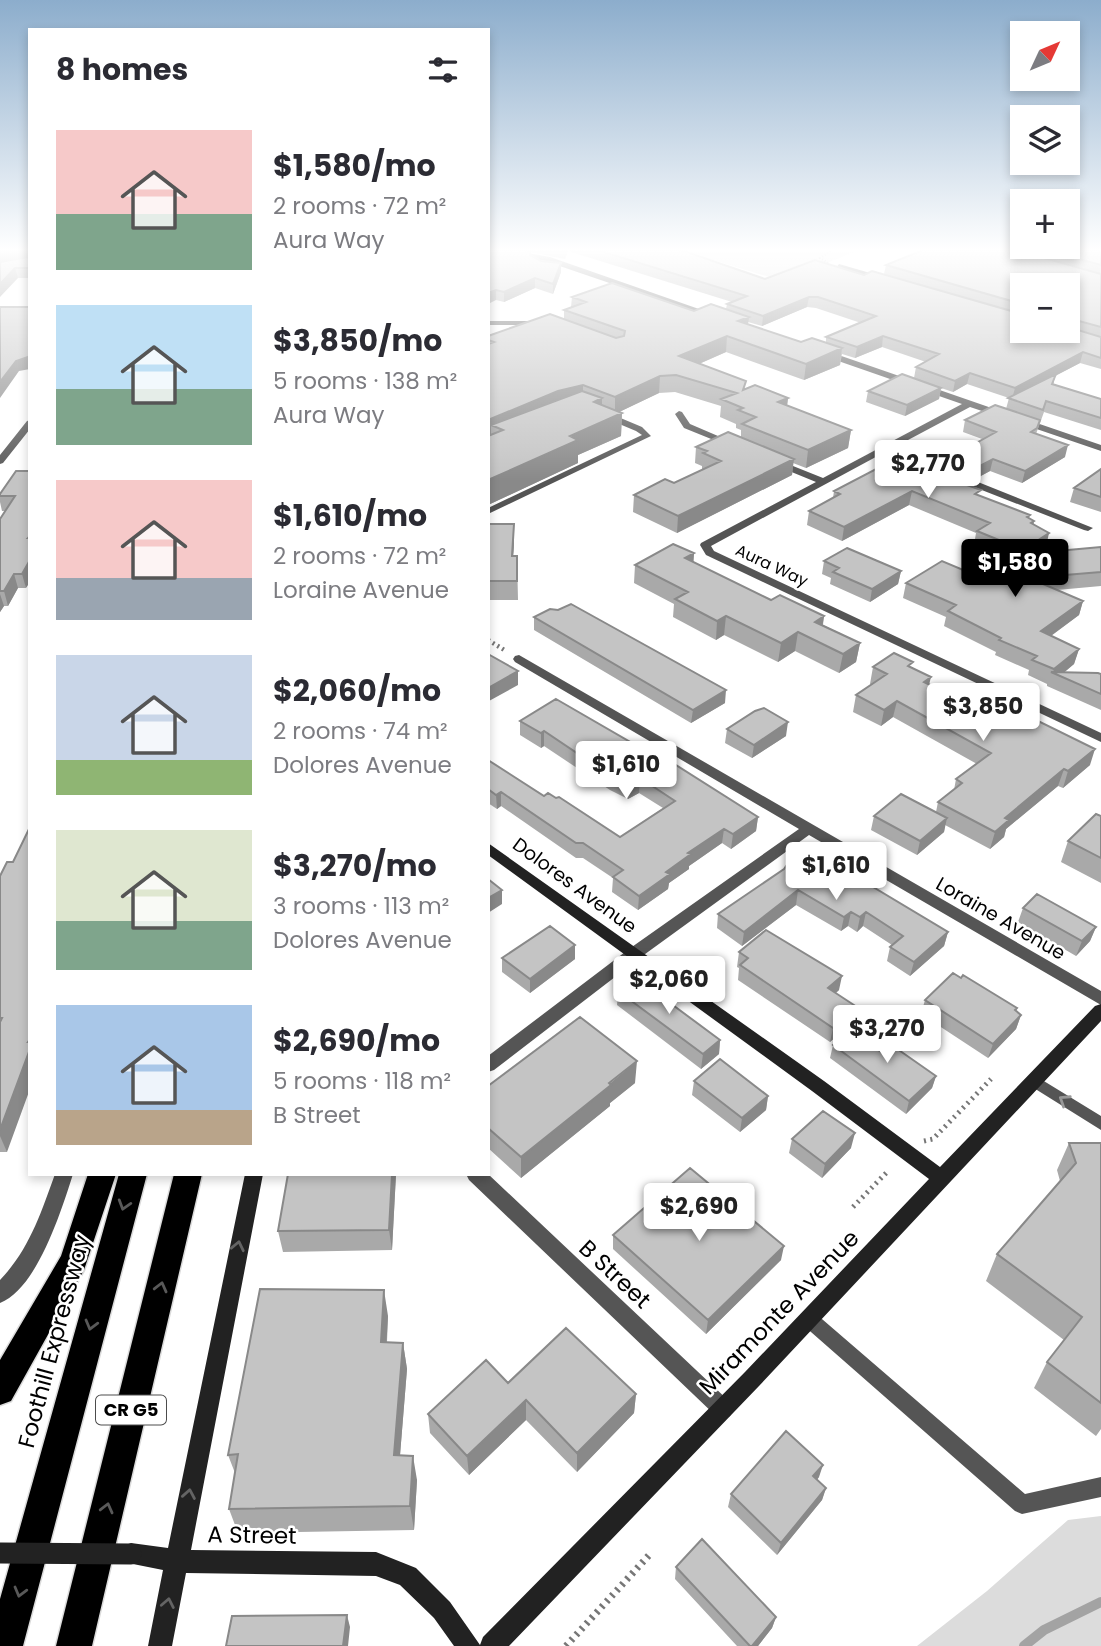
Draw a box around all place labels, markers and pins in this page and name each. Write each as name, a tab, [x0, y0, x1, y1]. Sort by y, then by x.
pin: $2,770	[871, 440, 985, 500]
pin: $1,580	[958, 540, 1072, 599]
pin: $3,850	[926, 684, 1040, 743]
pin: $1,610	[569, 742, 683, 801]
pin: $1,610	[779, 842, 893, 902]
pin: $2,060	[612, 956, 726, 1016]
pin: $3,270	[830, 1006, 944, 1065]
pin: $2,690	[642, 1184, 756, 1243]

